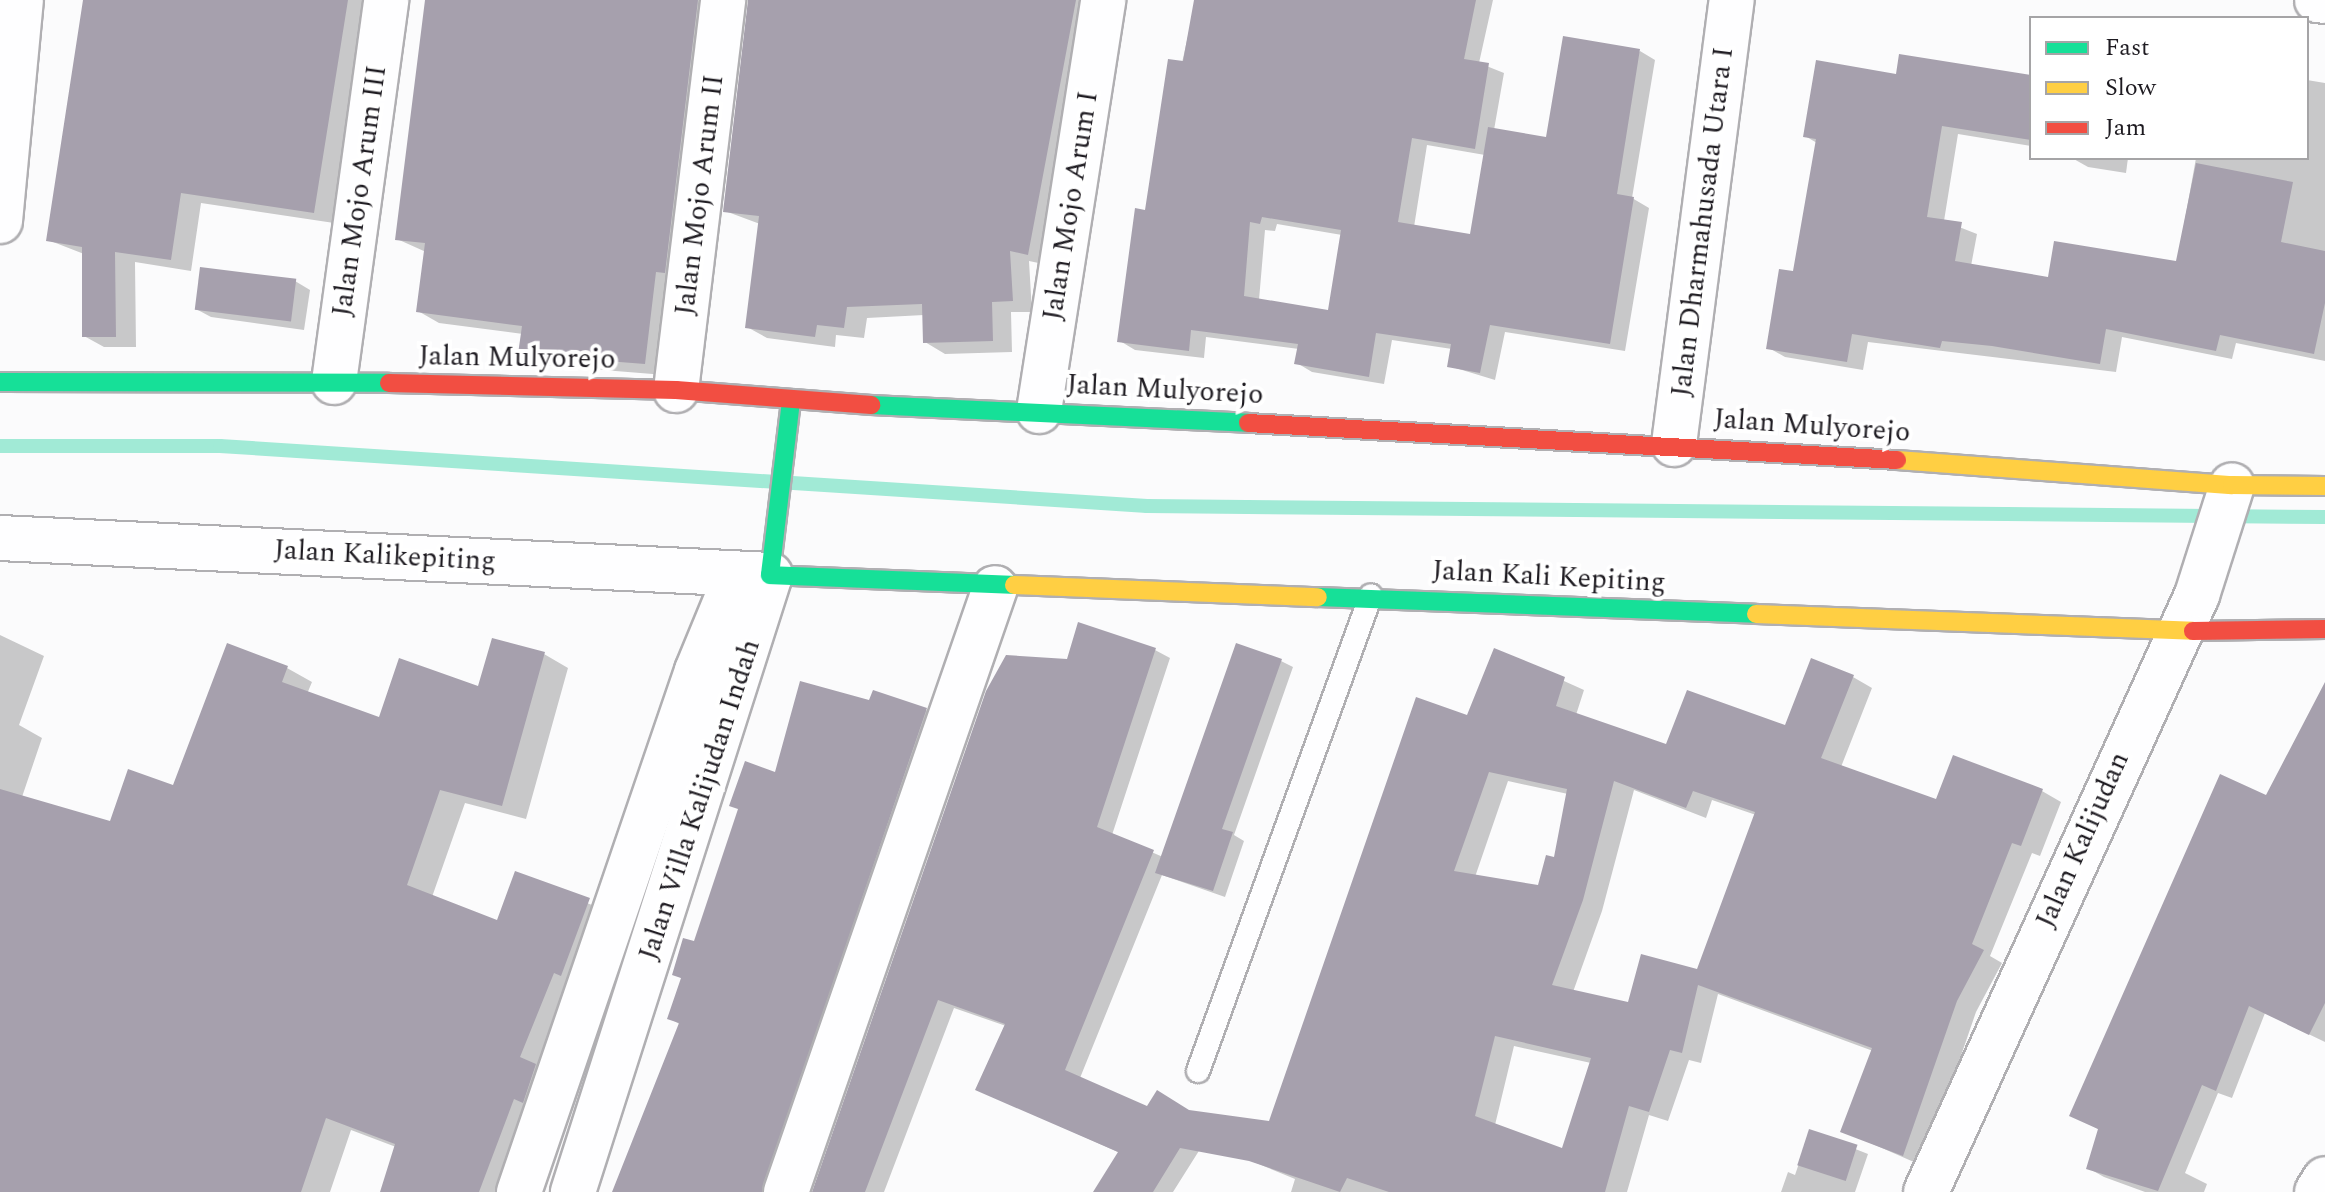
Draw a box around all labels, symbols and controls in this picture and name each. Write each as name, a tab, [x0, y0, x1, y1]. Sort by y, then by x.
legend	[2029, 16, 2309, 160]
text: Fast	[2105, 30, 2150, 66]
street label: Jalan Dharmahusada Utara I	[1665, 45, 1741, 399]
street label: Jalan Mojo Arum III	[326, 63, 394, 319]
text: Slow	[2105, 70, 2156, 106]
street label: Jalan Mojo Arum II	[669, 73, 731, 317]
street label: Jalan Mojo Arum I	[1036, 89, 1106, 323]
text: Jam	[2105, 110, 2146, 146]
street label: Jalan Mulyorejo	[418, 339, 616, 377]
street label: Jalan Mulyorejo	[1066, 368, 1264, 412]
street label: Jalan Mulyorejo	[1713, 402, 1911, 450]
street label: Jalan Kalikepiting	[273, 533, 497, 579]
street label: Jalan Kali Kepiting	[1431, 554, 1667, 600]
street label: Jalan Villa Kalijudan Indah	[632, 635, 768, 965]
street label: Jalan Kalijudan	[2029, 747, 2137, 933]

